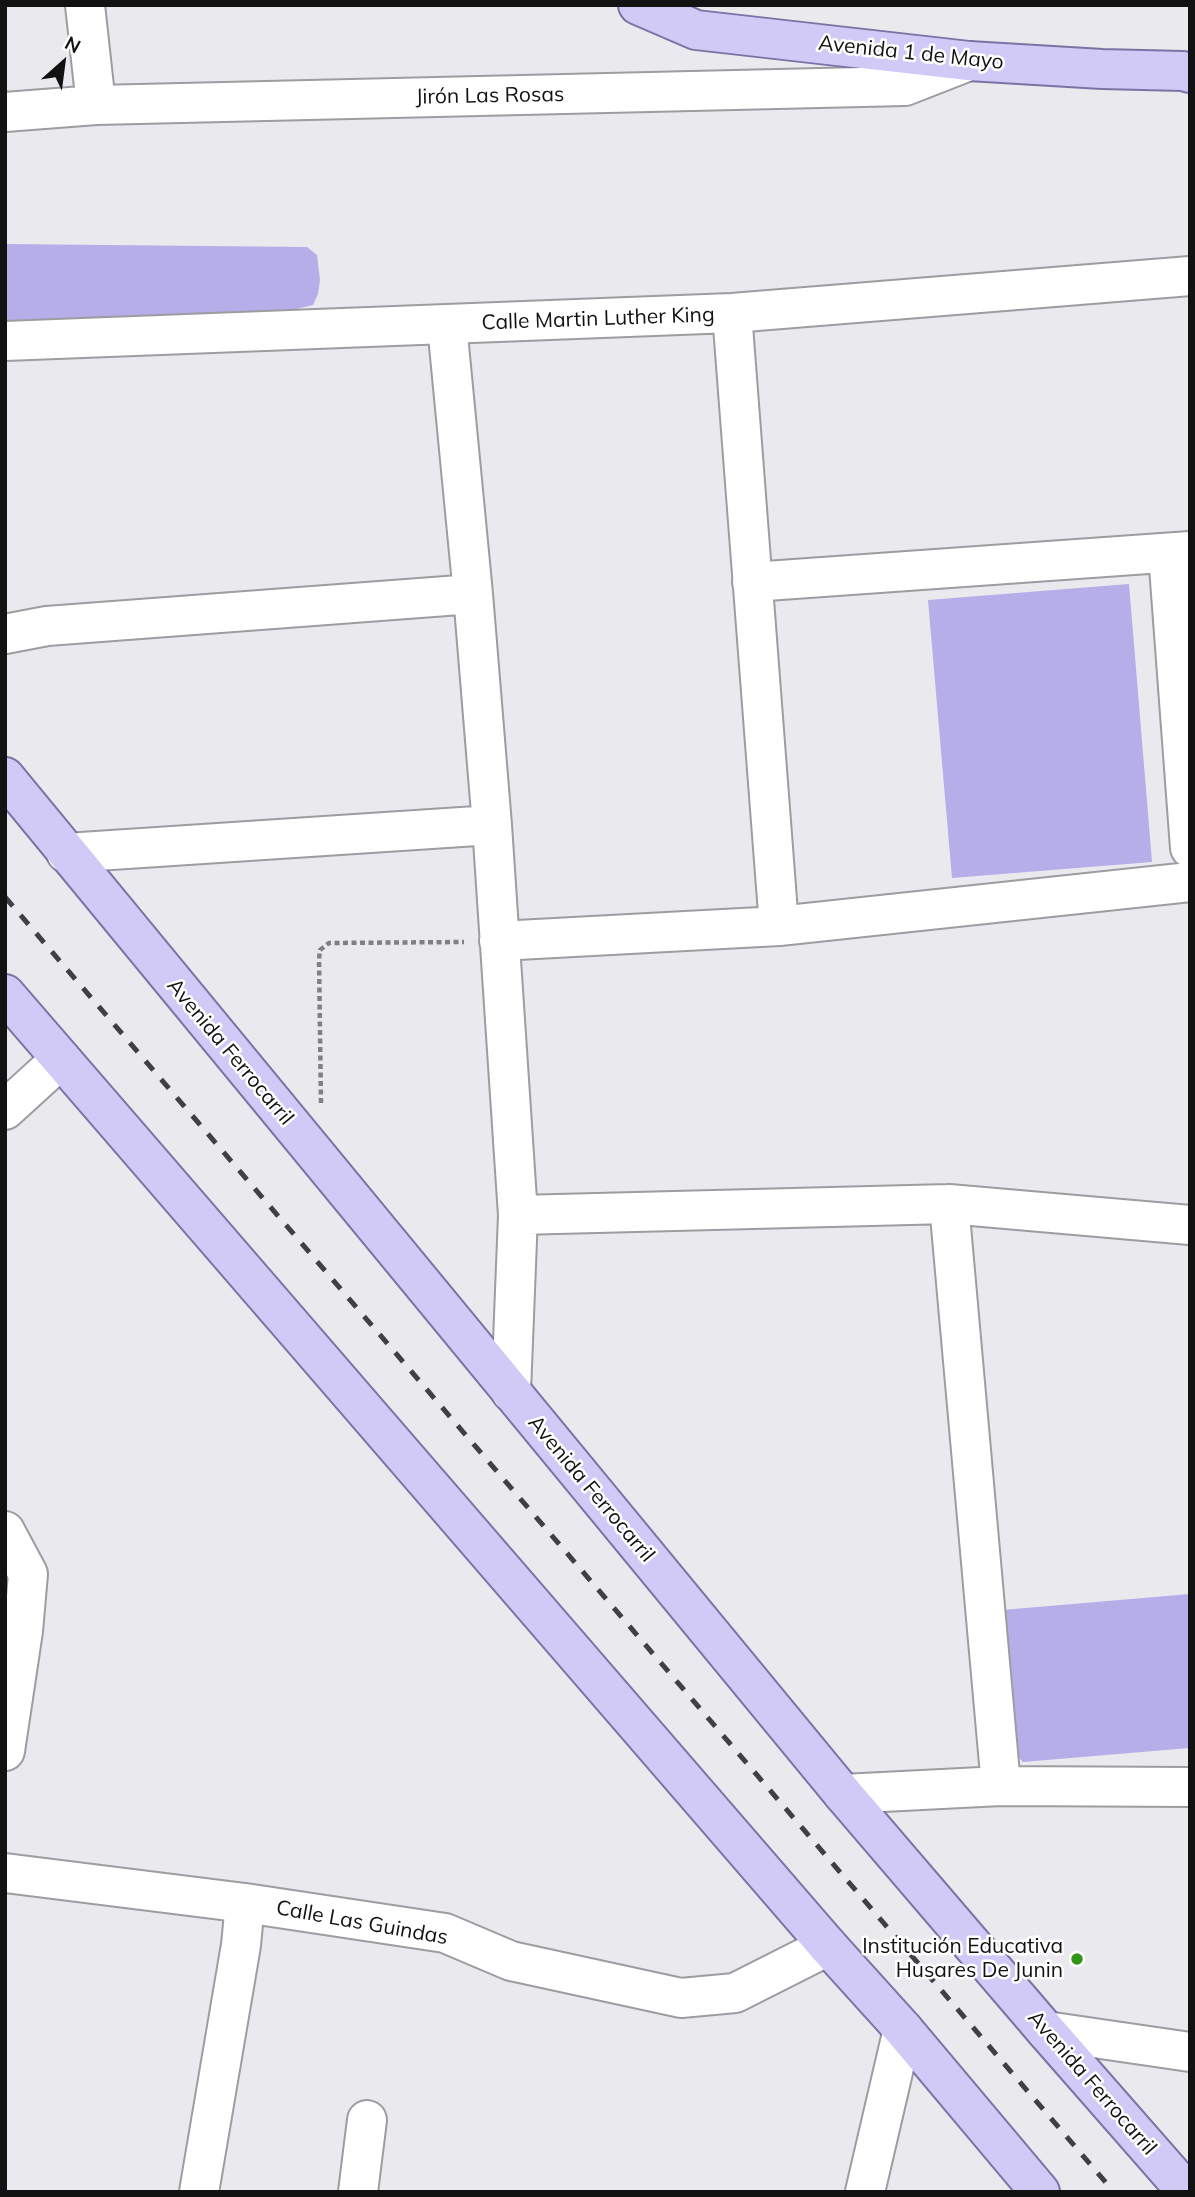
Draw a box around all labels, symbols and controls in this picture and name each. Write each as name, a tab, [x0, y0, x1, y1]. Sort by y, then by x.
north arrow	[28, 28, 98, 98]
text: N	[61, 30, 85, 58]
street label: Avenida 1 de Mayo	[817, 31, 1005, 75]
street label: Jirón Las Rosas	[415, 82, 565, 110]
street label: Calle Martin Luther King	[481, 302, 715, 336]
street label: Avenida Ferrocarril	[161, 974, 299, 1130]
street label: Avenida Ferrocarril	[522, 1411, 660, 1567]
street label: Calle Las Guindas	[274, 1895, 450, 1951]
place label: Institución Educativa Husares De Junin	[862, 1934, 1063, 1984]
marker: Institución Educativa Husares De Junin	[1069, 1951, 1085, 1967]
street label: Avenida Ferrocarril	[1022, 2006, 1162, 2160]

